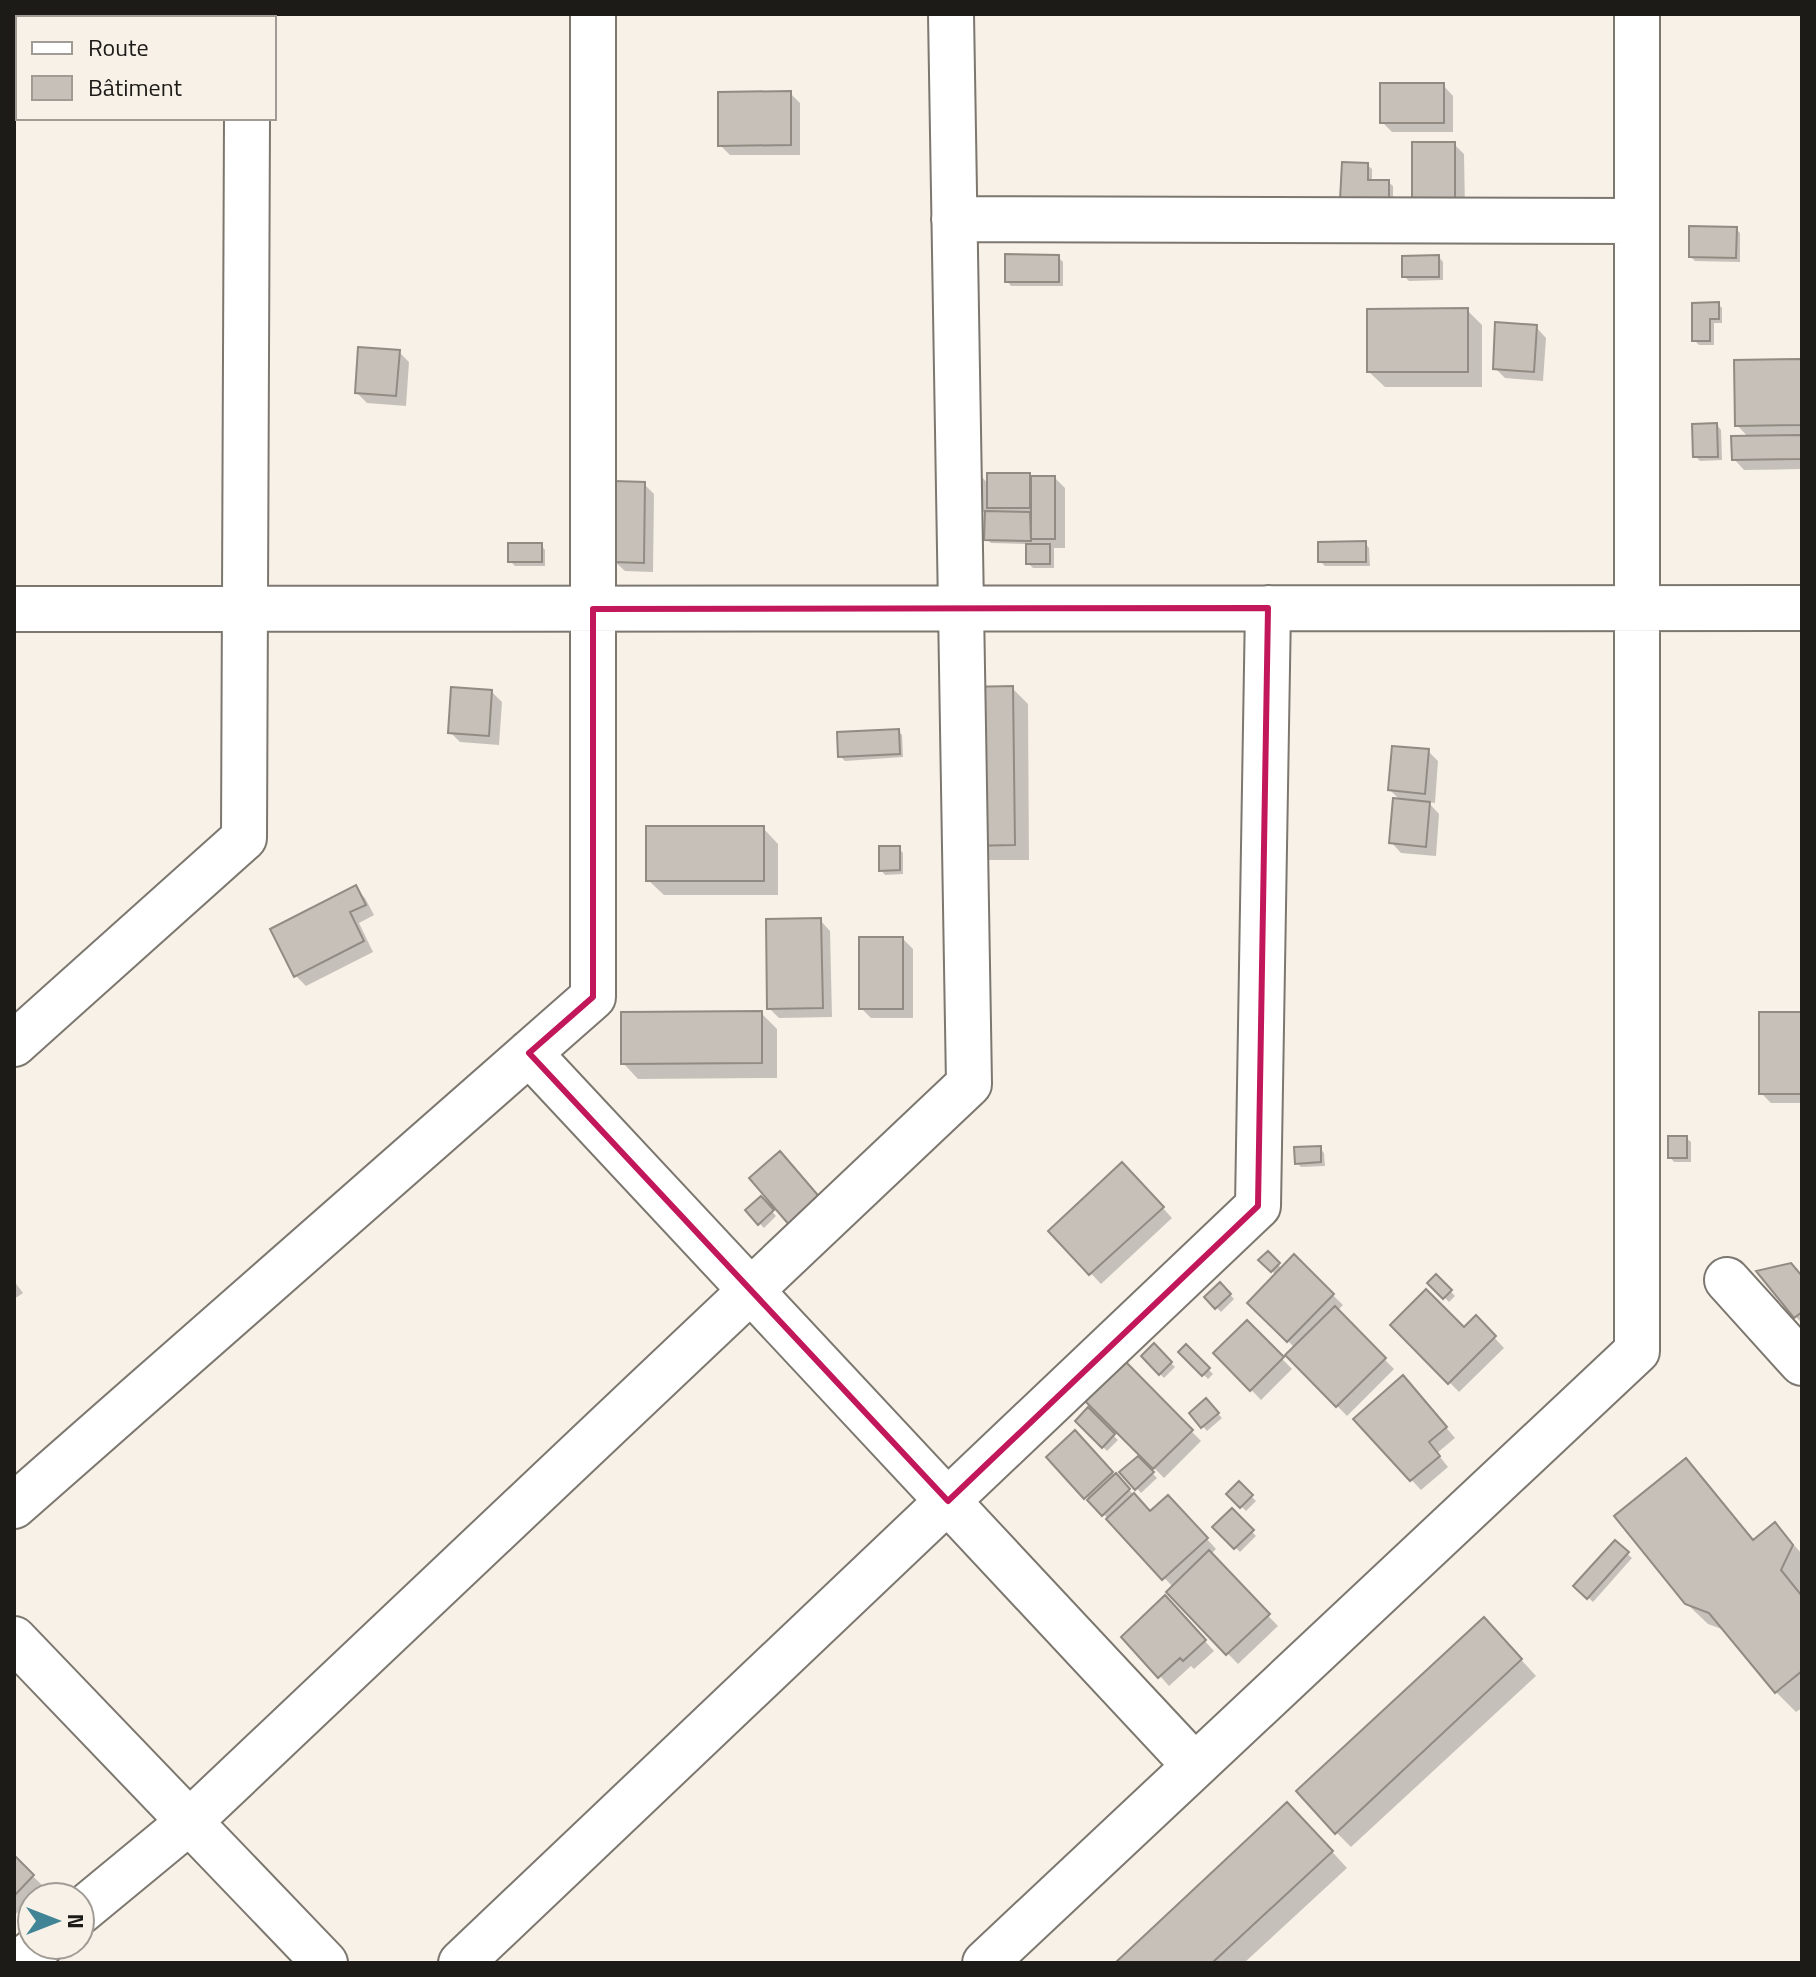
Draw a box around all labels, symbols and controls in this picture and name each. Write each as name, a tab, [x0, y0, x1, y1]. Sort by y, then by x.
legend	[16, 16, 276, 120]
text: Route	[88, 29, 149, 65]
text: Bâtiment	[88, 69, 182, 105]
north arrow	[16, 1881, 96, 1961]
text: N	[59, 1913, 93, 1929]

